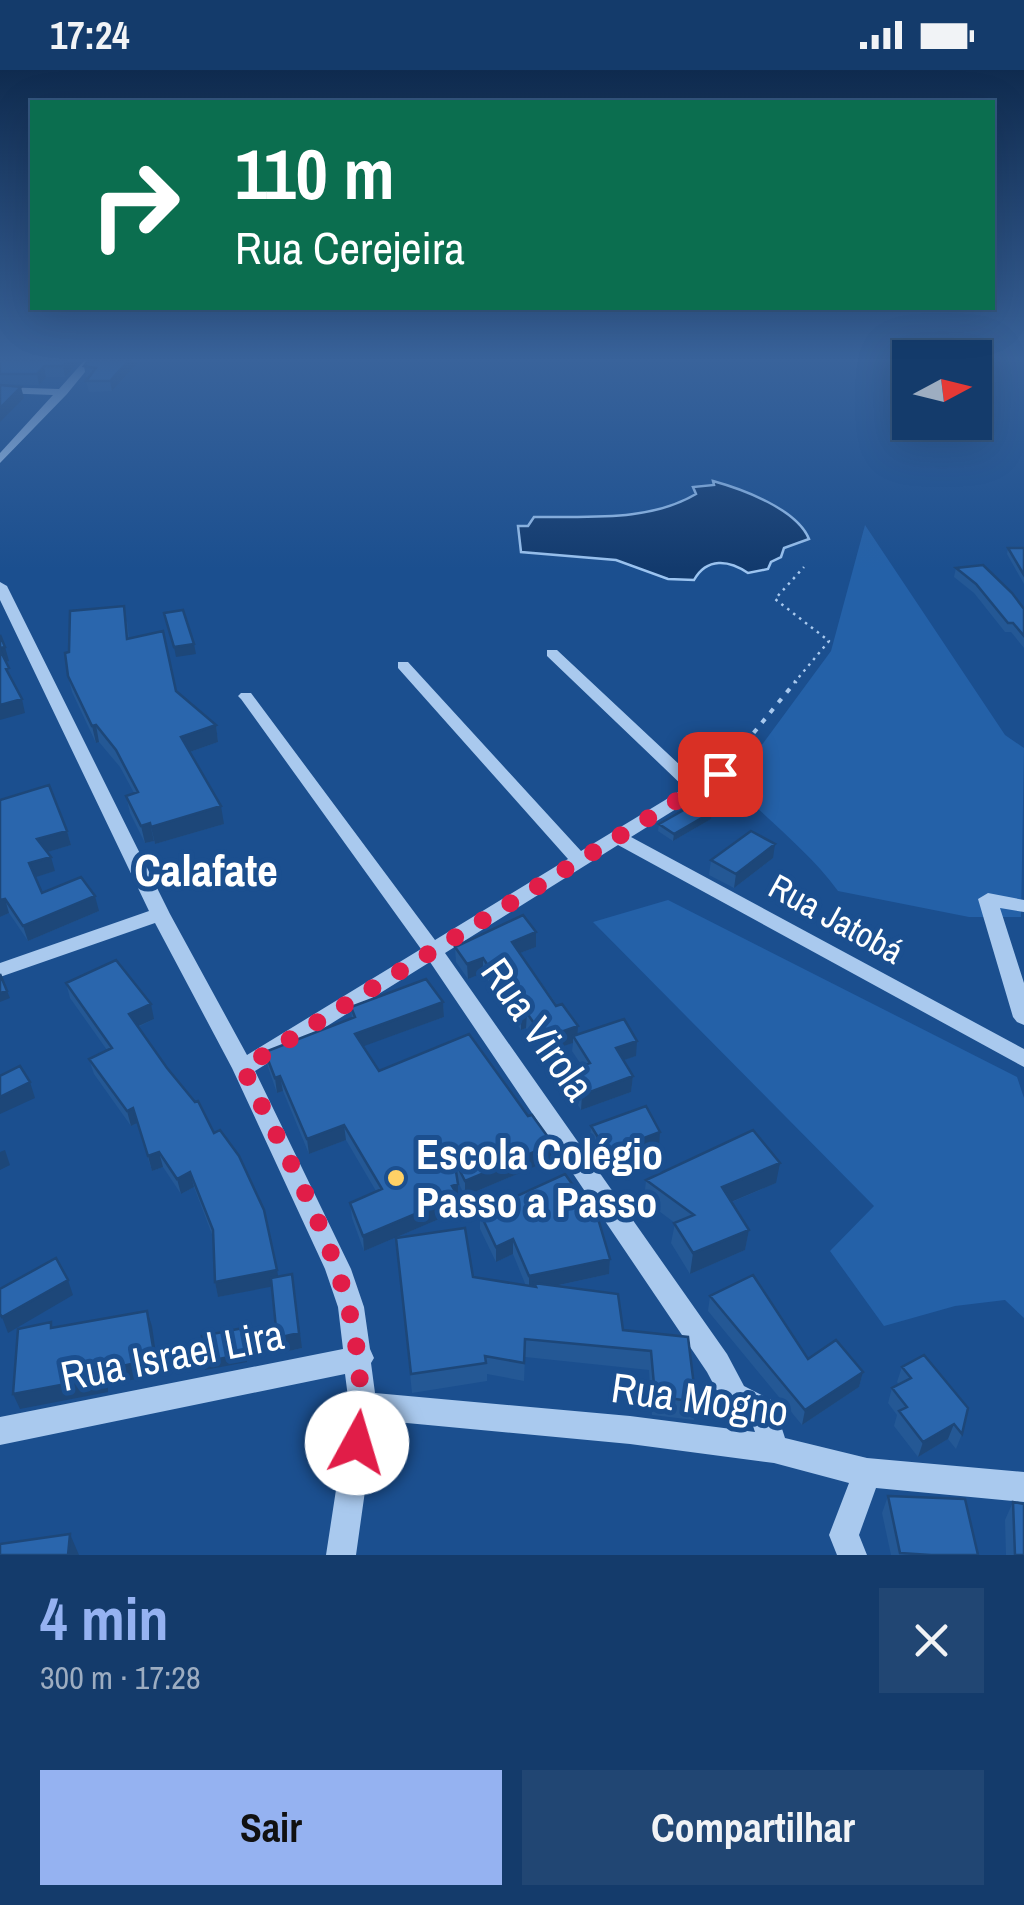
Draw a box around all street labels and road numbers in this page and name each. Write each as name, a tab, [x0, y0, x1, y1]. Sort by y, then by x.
street label: Rua Jatobá	[761, 862, 912, 975]
street label: Rua Virola	[469, 947, 607, 1111]
street label: Rua Israel Lira	[56, 1306, 288, 1404]
street label: Rua Mogno	[608, 1359, 792, 1439]

